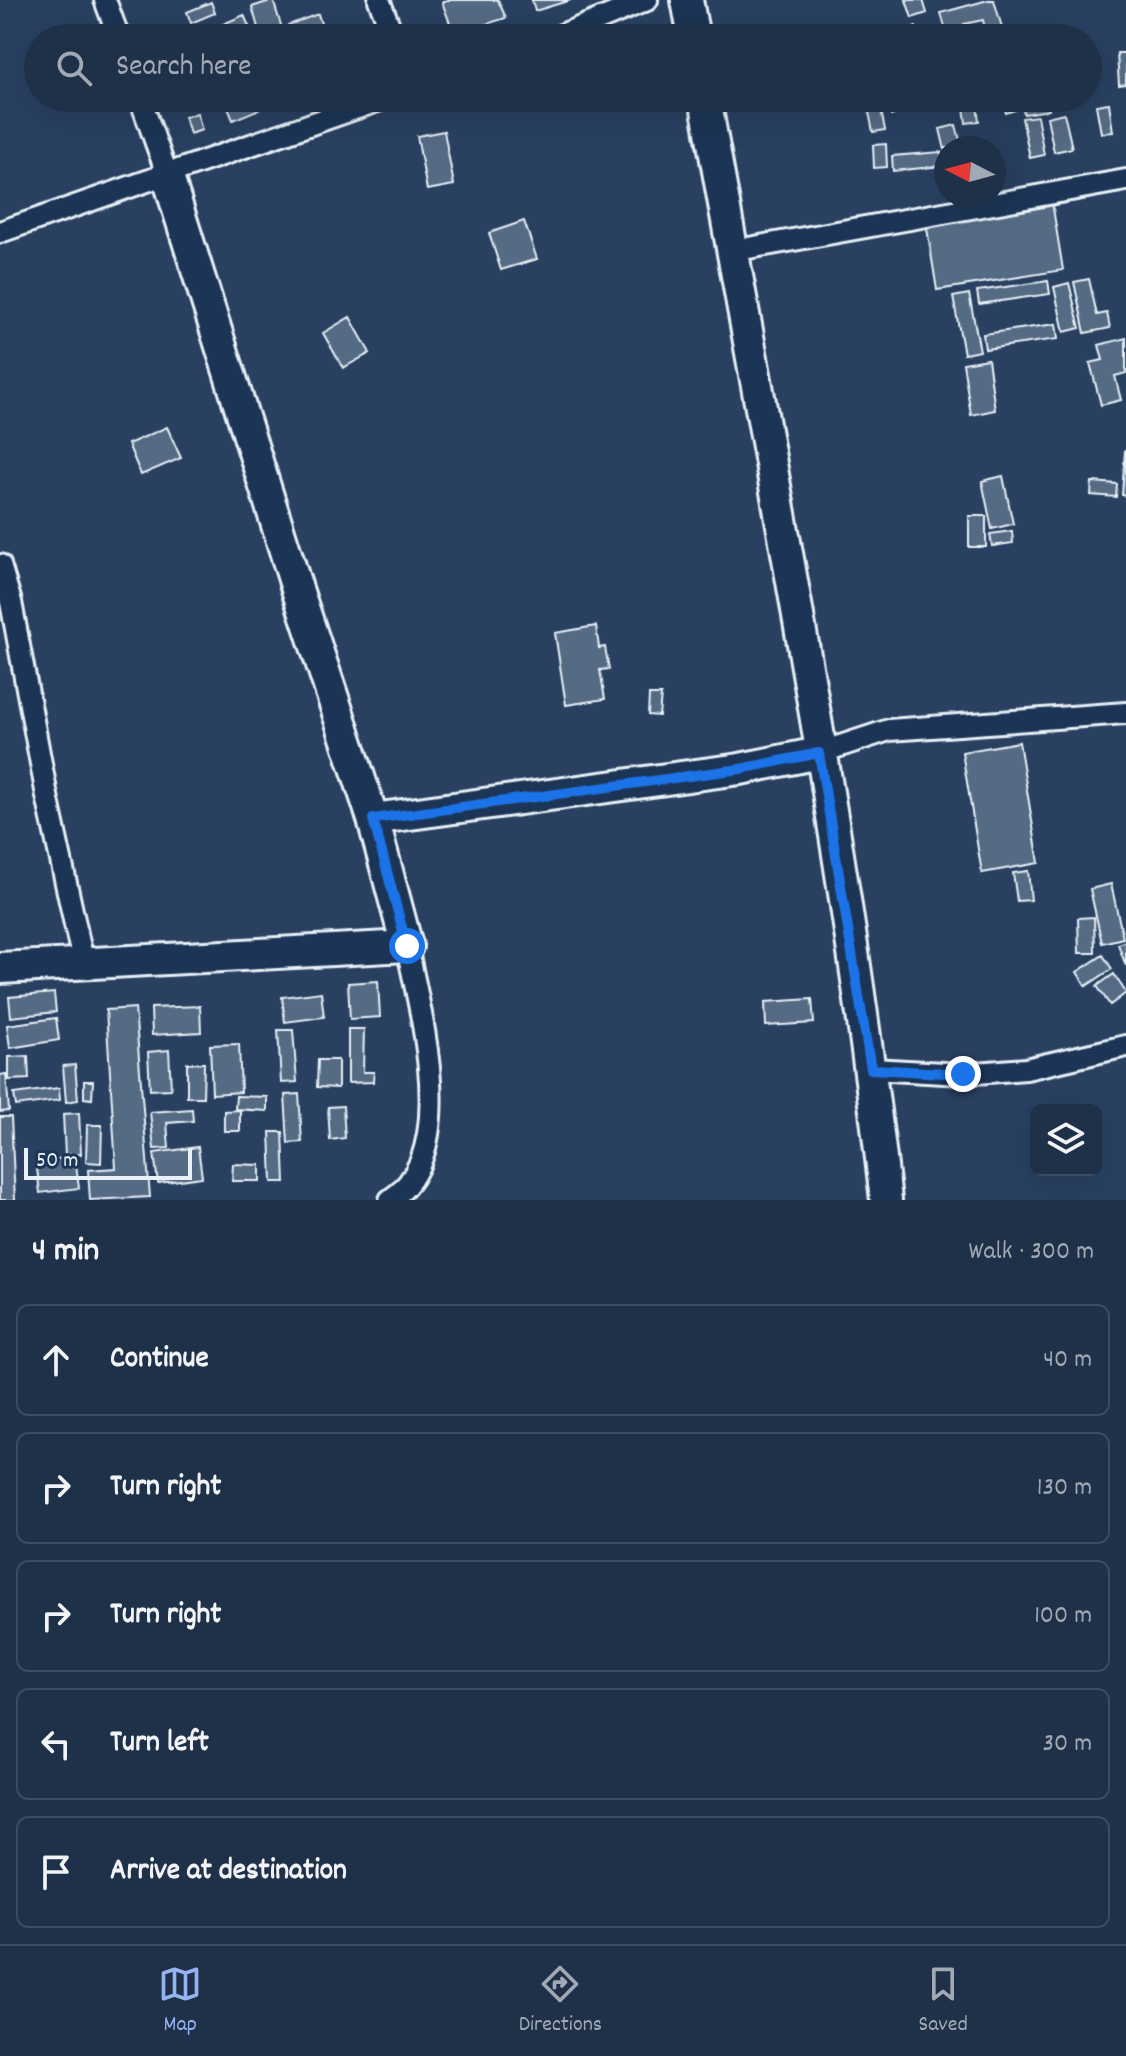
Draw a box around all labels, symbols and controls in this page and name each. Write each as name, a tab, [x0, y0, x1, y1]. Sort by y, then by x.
search box	[24, 24, 1102, 112]
icon: search	[52, 46, 96, 90]
text: Search here	[116, 47, 252, 90]
north arrow	[934, 136, 1006, 208]
route start	[389, 928, 425, 964]
route end	[945, 1056, 981, 1092]
map controls	[1030, 1104, 1102, 1176]
button: layers	[1030, 1104, 1102, 1176]
scale bar	[24, 1144, 192, 1180]
text: 50 m	[36, 1146, 78, 1177]
text: 4 min	[32, 1228, 99, 1277]
text: Walk · 300 m	[968, 1234, 1094, 1271]
icon: ahead	[34, 1338, 78, 1382]
text: Continue	[110, 1339, 209, 1382]
text: 40 m	[1043, 1342, 1092, 1379]
icon: right	[34, 1466, 78, 1510]
text: Turn right	[110, 1467, 221, 1510]
text: 130 m	[1037, 1470, 1092, 1507]
icon: right	[34, 1594, 78, 1638]
text: Turn right	[110, 1595, 221, 1638]
text: 100 m	[1034, 1598, 1092, 1635]
icon: left	[34, 1722, 78, 1766]
text: Turn left	[110, 1723, 209, 1766]
text: 30 m	[1042, 1726, 1092, 1763]
icon: arrive	[34, 1850, 78, 1894]
text: Arrive at destination	[110, 1851, 347, 1894]
tab: Map	[158, 1962, 202, 2041]
tab: Directions	[519, 1962, 602, 2041]
tab: Saved	[919, 1962, 968, 2041]

